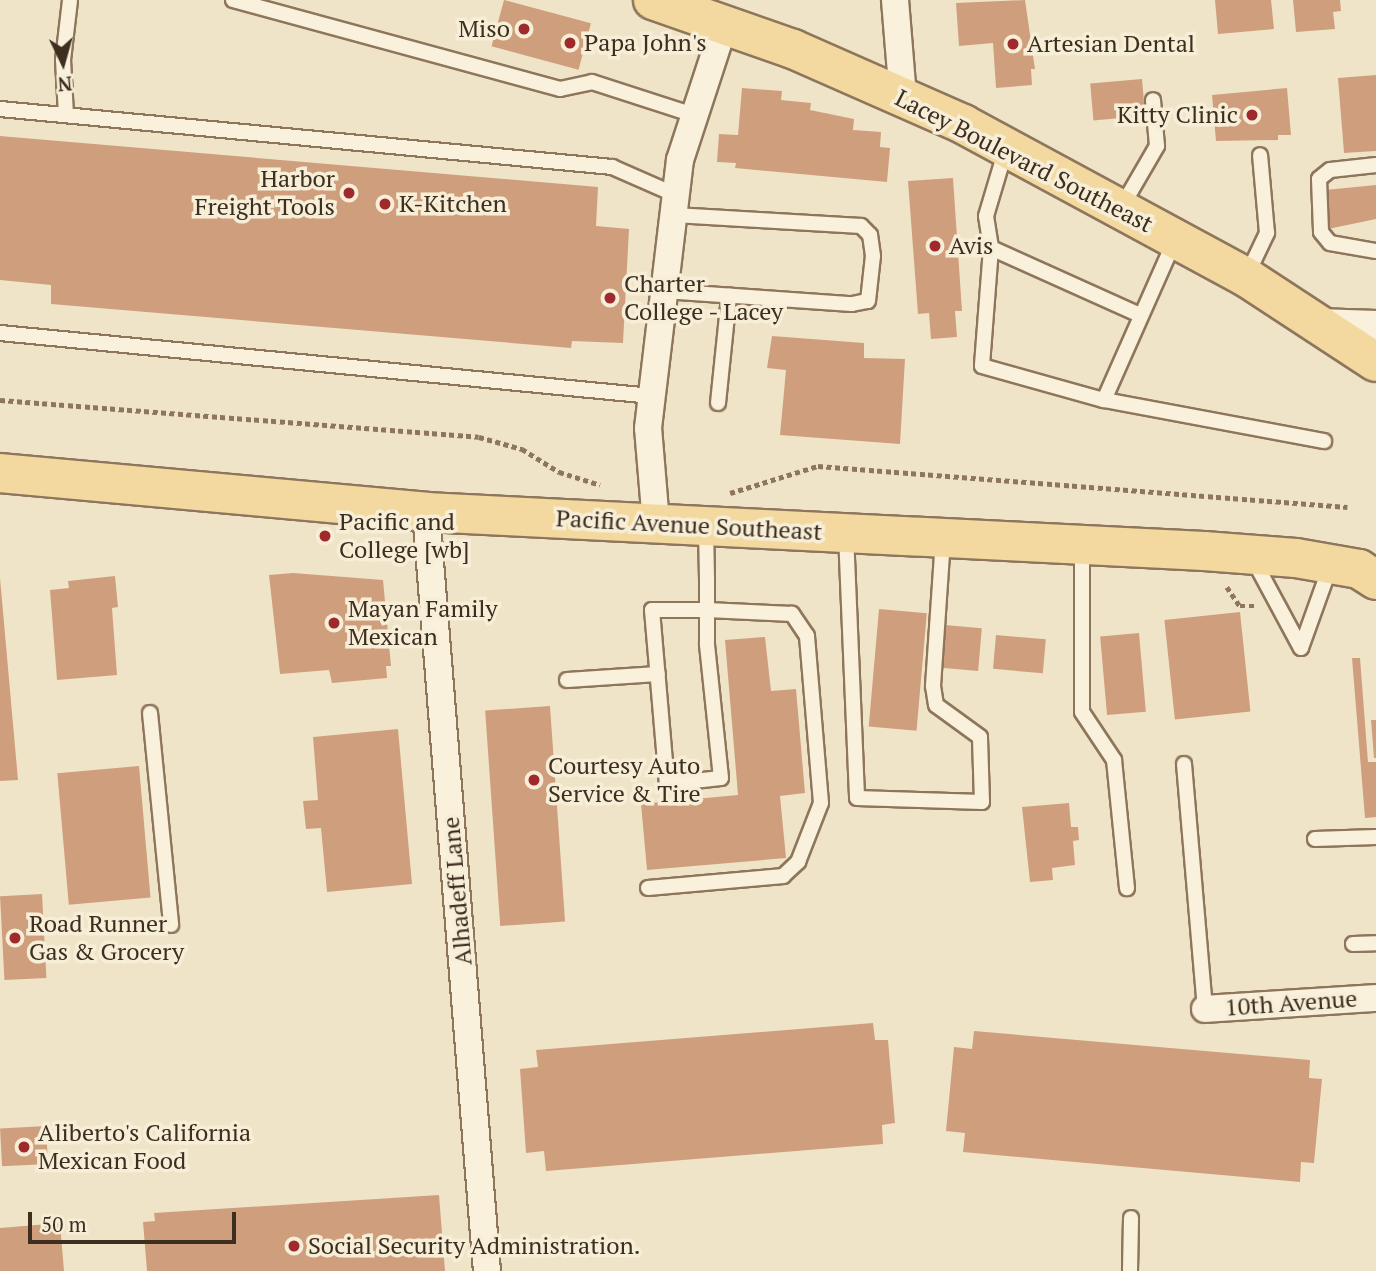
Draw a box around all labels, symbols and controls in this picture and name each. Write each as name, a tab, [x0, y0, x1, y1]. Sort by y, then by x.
place label: Miso	[458, 15, 510, 43]
marker: Miso	[516, 21, 532, 37]
north arrow	[28, 28, 98, 98]
place label: Papa John's	[584, 29, 707, 57]
place label: Artesian Dental	[1027, 30, 1195, 58]
marker: Papa John's	[562, 35, 578, 51]
marker: Artesian Dental	[1005, 36, 1021, 52]
text: N	[57, 71, 73, 97]
street label: Lacey Boulevard Southeast	[890, 83, 1158, 239]
place label: Kitty Clinic	[1117, 101, 1238, 129]
marker: Kitty Clinic	[1244, 107, 1260, 123]
place label: Harbor Freight Tools	[194, 165, 335, 221]
marker: Harbor Freight Tools	[341, 185, 357, 201]
place label: K-Kitchen	[399, 190, 507, 218]
marker: K-Kitchen	[377, 196, 393, 212]
place label: Avis	[949, 232, 993, 260]
marker: Avis	[927, 238, 943, 254]
place label: Charter College - Lacey	[624, 270, 785, 326]
marker: Charter College - Lacey	[602, 290, 618, 306]
street label: Pacific Avenue Southeast	[555, 504, 823, 546]
place label: Pacific and College [wb]	[339, 508, 469, 564]
marker: Pacific and College [wb]	[317, 528, 333, 544]
place label: Mayan Family Mexican	[348, 595, 498, 651]
marker: Mayan Family Mexican	[326, 615, 342, 631]
place label: Courtesy Auto Service & Tire	[548, 752, 701, 808]
marker: Courtesy Auto Service & Tire	[526, 772, 542, 788]
street label: Alhadeff Lane	[436, 815, 478, 967]
place label: Road Runner Gas & Grocery	[29, 910, 184, 966]
marker: Road Runner Gas & Grocery	[7, 930, 23, 946]
street label: 10th Avenue	[1224, 984, 1358, 1022]
place label: Aliberto's California Mexican Food	[38, 1119, 251, 1175]
marker: Aliberto's California Mexican Food	[16, 1139, 32, 1155]
scale bar	[32, 1198, 240, 1242]
text: 50 m	[41, 1210, 87, 1238]
place label: Social Security Administration.	[308, 1232, 641, 1260]
marker: Social Security Administration.	[286, 1238, 302, 1254]

